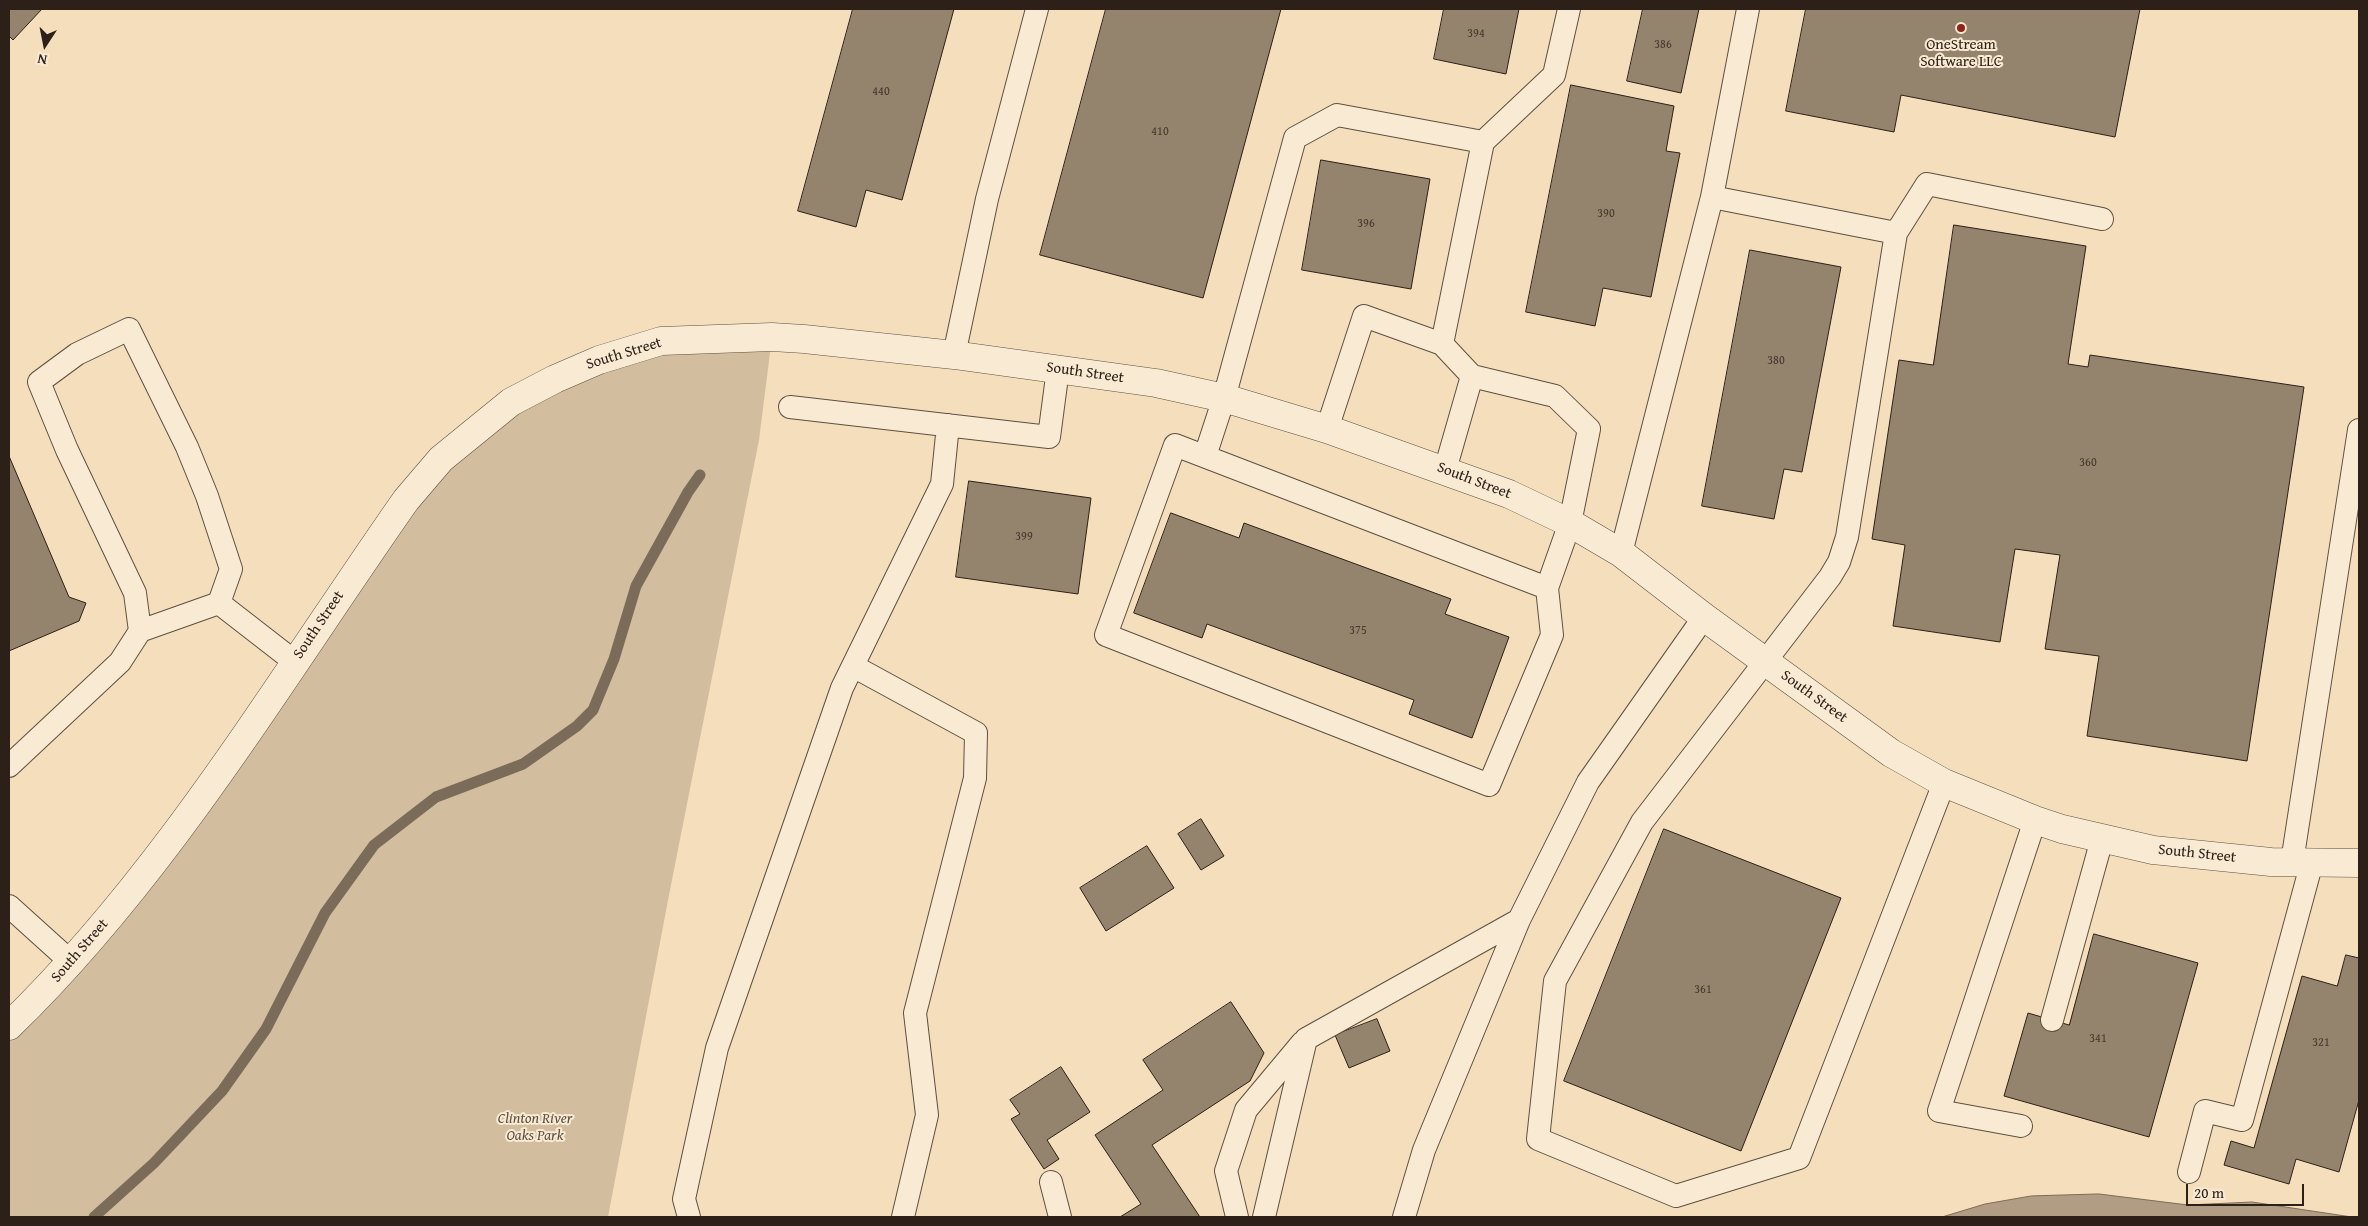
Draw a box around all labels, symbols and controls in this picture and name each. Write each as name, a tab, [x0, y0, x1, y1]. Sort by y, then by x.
north arrow	[20, 20, 70, 70]
marker: OneStream Software LLC	[1955, 22, 1967, 34]
house number: 394	[1467, 27, 1485, 41]
place label: OneStream Software LLC	[1920, 36, 2002, 71]
house number: 386	[1654, 38, 1672, 52]
text: N	[36, 49, 49, 70]
house number: 440	[872, 85, 890, 99]
house number: 410	[1151, 125, 1169, 139]
house number: 390	[1597, 207, 1615, 221]
house number: 396	[1357, 217, 1375, 231]
street label: South Street	[584, 334, 664, 374]
house number: 380	[1767, 354, 1785, 368]
street label: South Street	[1045, 359, 1125, 387]
house number: 360	[2079, 456, 2097, 470]
street label: South Street	[1434, 459, 1514, 503]
house number: 399	[1015, 530, 1033, 544]
street label: South Street	[290, 588, 348, 662]
house number: 375	[1349, 624, 1367, 638]
street label: South Street	[1777, 667, 1851, 727]
street label: South Street	[2157, 841, 2237, 867]
street label: South Street	[48, 916, 112, 986]
house number: 361	[1694, 983, 1712, 997]
house number: 341	[2089, 1032, 2107, 1046]
house number: 321	[2312, 1036, 2330, 1050]
park label: Clinton River Oaks Park	[498, 1110, 572, 1145]
scale bar	[2188, 1174, 2306, 1206]
text: 20 m	[2194, 1182, 2224, 1203]

